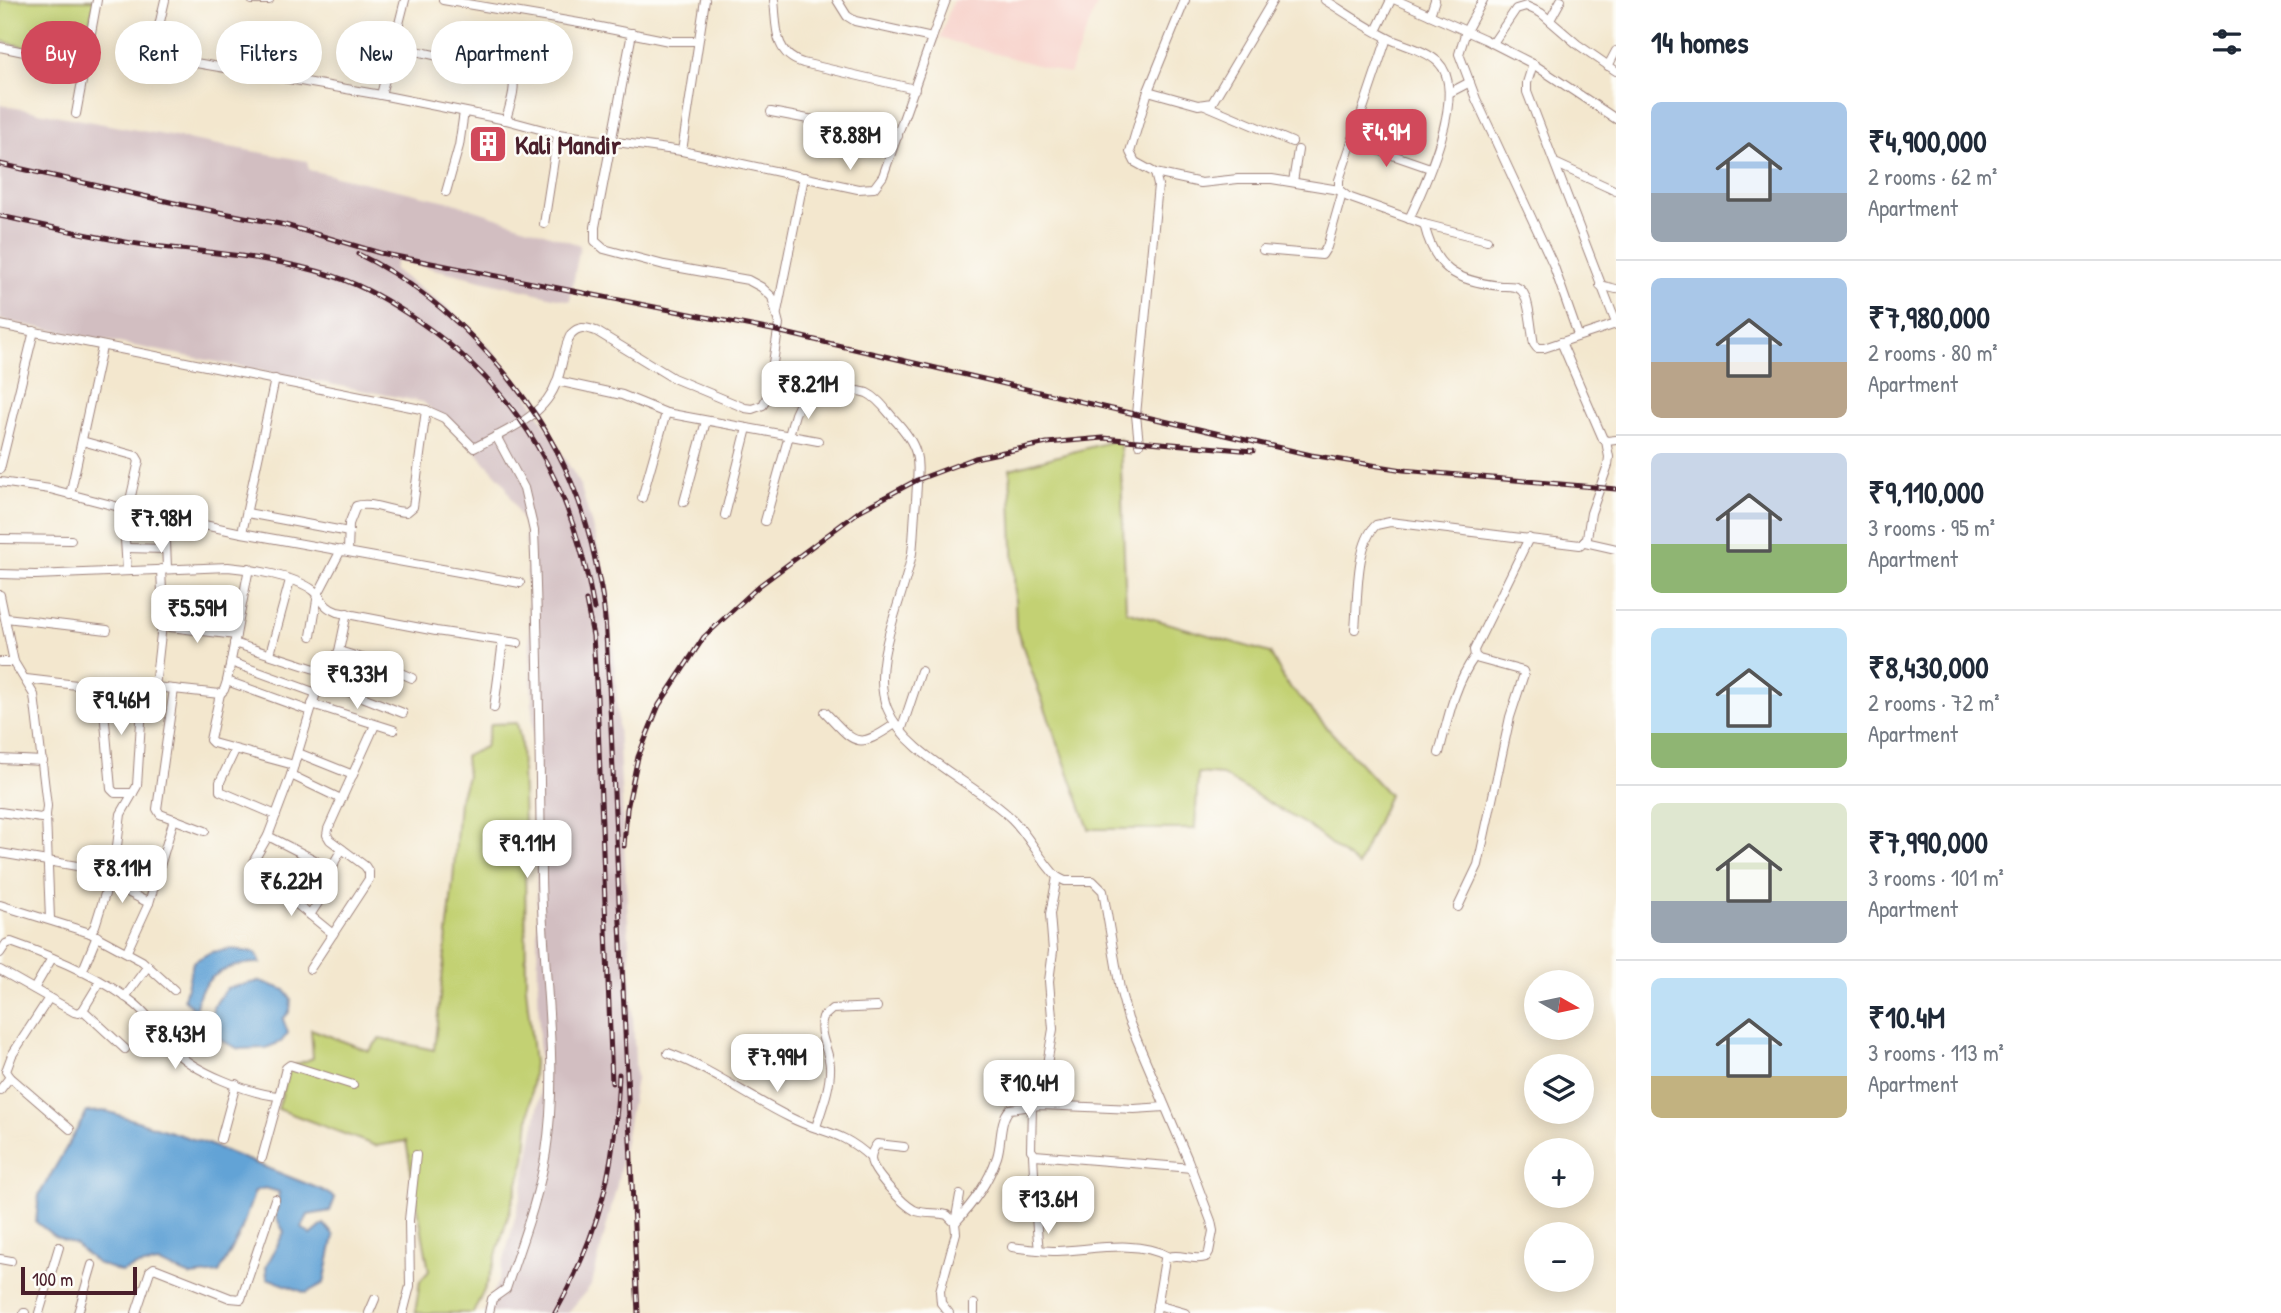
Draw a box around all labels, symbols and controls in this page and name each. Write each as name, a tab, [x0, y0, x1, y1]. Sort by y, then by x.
chip: Buy	[21, 21, 101, 84]
chip: Rent	[115, 21, 202, 84]
chip: Filters	[216, 21, 322, 84]
chip: New	[336, 21, 417, 84]
chip: Apartment	[431, 21, 573, 84]
text: 14 homes	[1651, 22, 1749, 62]
icon: filters	[2208, 23, 2246, 61]
pin: ₹4.9M	[1337, 110, 1435, 169]
pin: ₹8.88M	[793, 113, 907, 172]
text: ₹4.9M	[1362, 116, 1410, 147]
text: ₹8.88M	[819, 119, 881, 150]
text: ₹4,900,000	[1868, 121, 1987, 161]
building icon: Kali Mandir	[467, 123, 509, 165]
place label: Kali Mandir	[515, 127, 622, 162]
icon: home	[1707, 130, 1791, 214]
text: 2 rooms · 62 m²	[1868, 161, 1997, 192]
text: Apartment	[1868, 192, 1958, 223]
text: ₹7,980,000	[1868, 297, 1990, 337]
icon: home	[1707, 306, 1791, 390]
text: 2 rooms · 80 m²	[1868, 337, 1998, 368]
pin: ₹8.21M	[751, 362, 865, 421]
text: ₹8.21M	[778, 368, 838, 399]
text: Apartment	[1868, 368, 1958, 399]
text: ₹9,110,000	[1868, 472, 1984, 512]
icon: home	[1707, 481, 1791, 565]
pin: ₹7.98M	[104, 496, 218, 555]
text: ₹7.98M	[130, 502, 192, 533]
text: 3 rooms · 95 m²	[1868, 512, 1995, 543]
text: Apartment	[1868, 543, 1958, 574]
pin: ₹5.59M	[140, 586, 254, 645]
text: ₹5.59M	[167, 592, 227, 623]
text: ₹8,430,000	[1868, 647, 1989, 687]
pin: ₹9.33M	[300, 652, 414, 711]
icon: home	[1707, 656, 1791, 740]
text: ₹9.33M	[327, 658, 387, 689]
pin: ₹9.46M	[64, 678, 178, 737]
text: ₹9.46M	[92, 684, 150, 715]
text: 2 rooms · 72 m²	[1868, 687, 2000, 718]
text: Apartment	[1868, 718, 1958, 749]
pin: ₹9.11M	[470, 820, 584, 880]
text: ₹7,990,000	[1868, 822, 1988, 862]
text: ₹9.11M	[499, 827, 555, 858]
icon: home	[1707, 831, 1791, 915]
pin: ₹8.11M	[65, 846, 179, 905]
text: ₹8.11M	[93, 852, 151, 883]
pin: ₹6.22M	[234, 858, 348, 918]
text: 3 rooms · 101 m²	[1868, 862, 2004, 893]
text: ₹6.22M	[260, 865, 322, 896]
text: Apartment	[1868, 893, 1958, 924]
north arrow	[1524, 970, 1594, 1040]
map controls	[1524, 970, 1594, 1292]
text: ₹10.4M	[1868, 997, 1945, 1037]
icon: home	[1707, 1006, 1791, 1090]
pin: ₹8.43M	[118, 1012, 232, 1071]
text: ₹8.43M	[145, 1018, 205, 1049]
pin: ₹7.99M	[720, 1034, 834, 1094]
text: 3 rooms · 113 m²	[1868, 1037, 2004, 1068]
text: ₹7.99M	[747, 1041, 807, 1072]
button: layers	[1524, 1054, 1594, 1124]
pin: ₹10.4M	[972, 1060, 1086, 1120]
text: ₹10.4M	[999, 1067, 1059, 1098]
text: Apartment	[1868, 1068, 1958, 1099]
button: +	[1524, 1138, 1594, 1208]
pin: ₹13.6M	[991, 1176, 1105, 1236]
text: ₹13.6M	[1018, 1183, 1078, 1214]
button: −	[1524, 1222, 1594, 1292]
scale bar	[21, 1264, 136, 1296]
text: 100 m	[32, 1266, 73, 1292]

